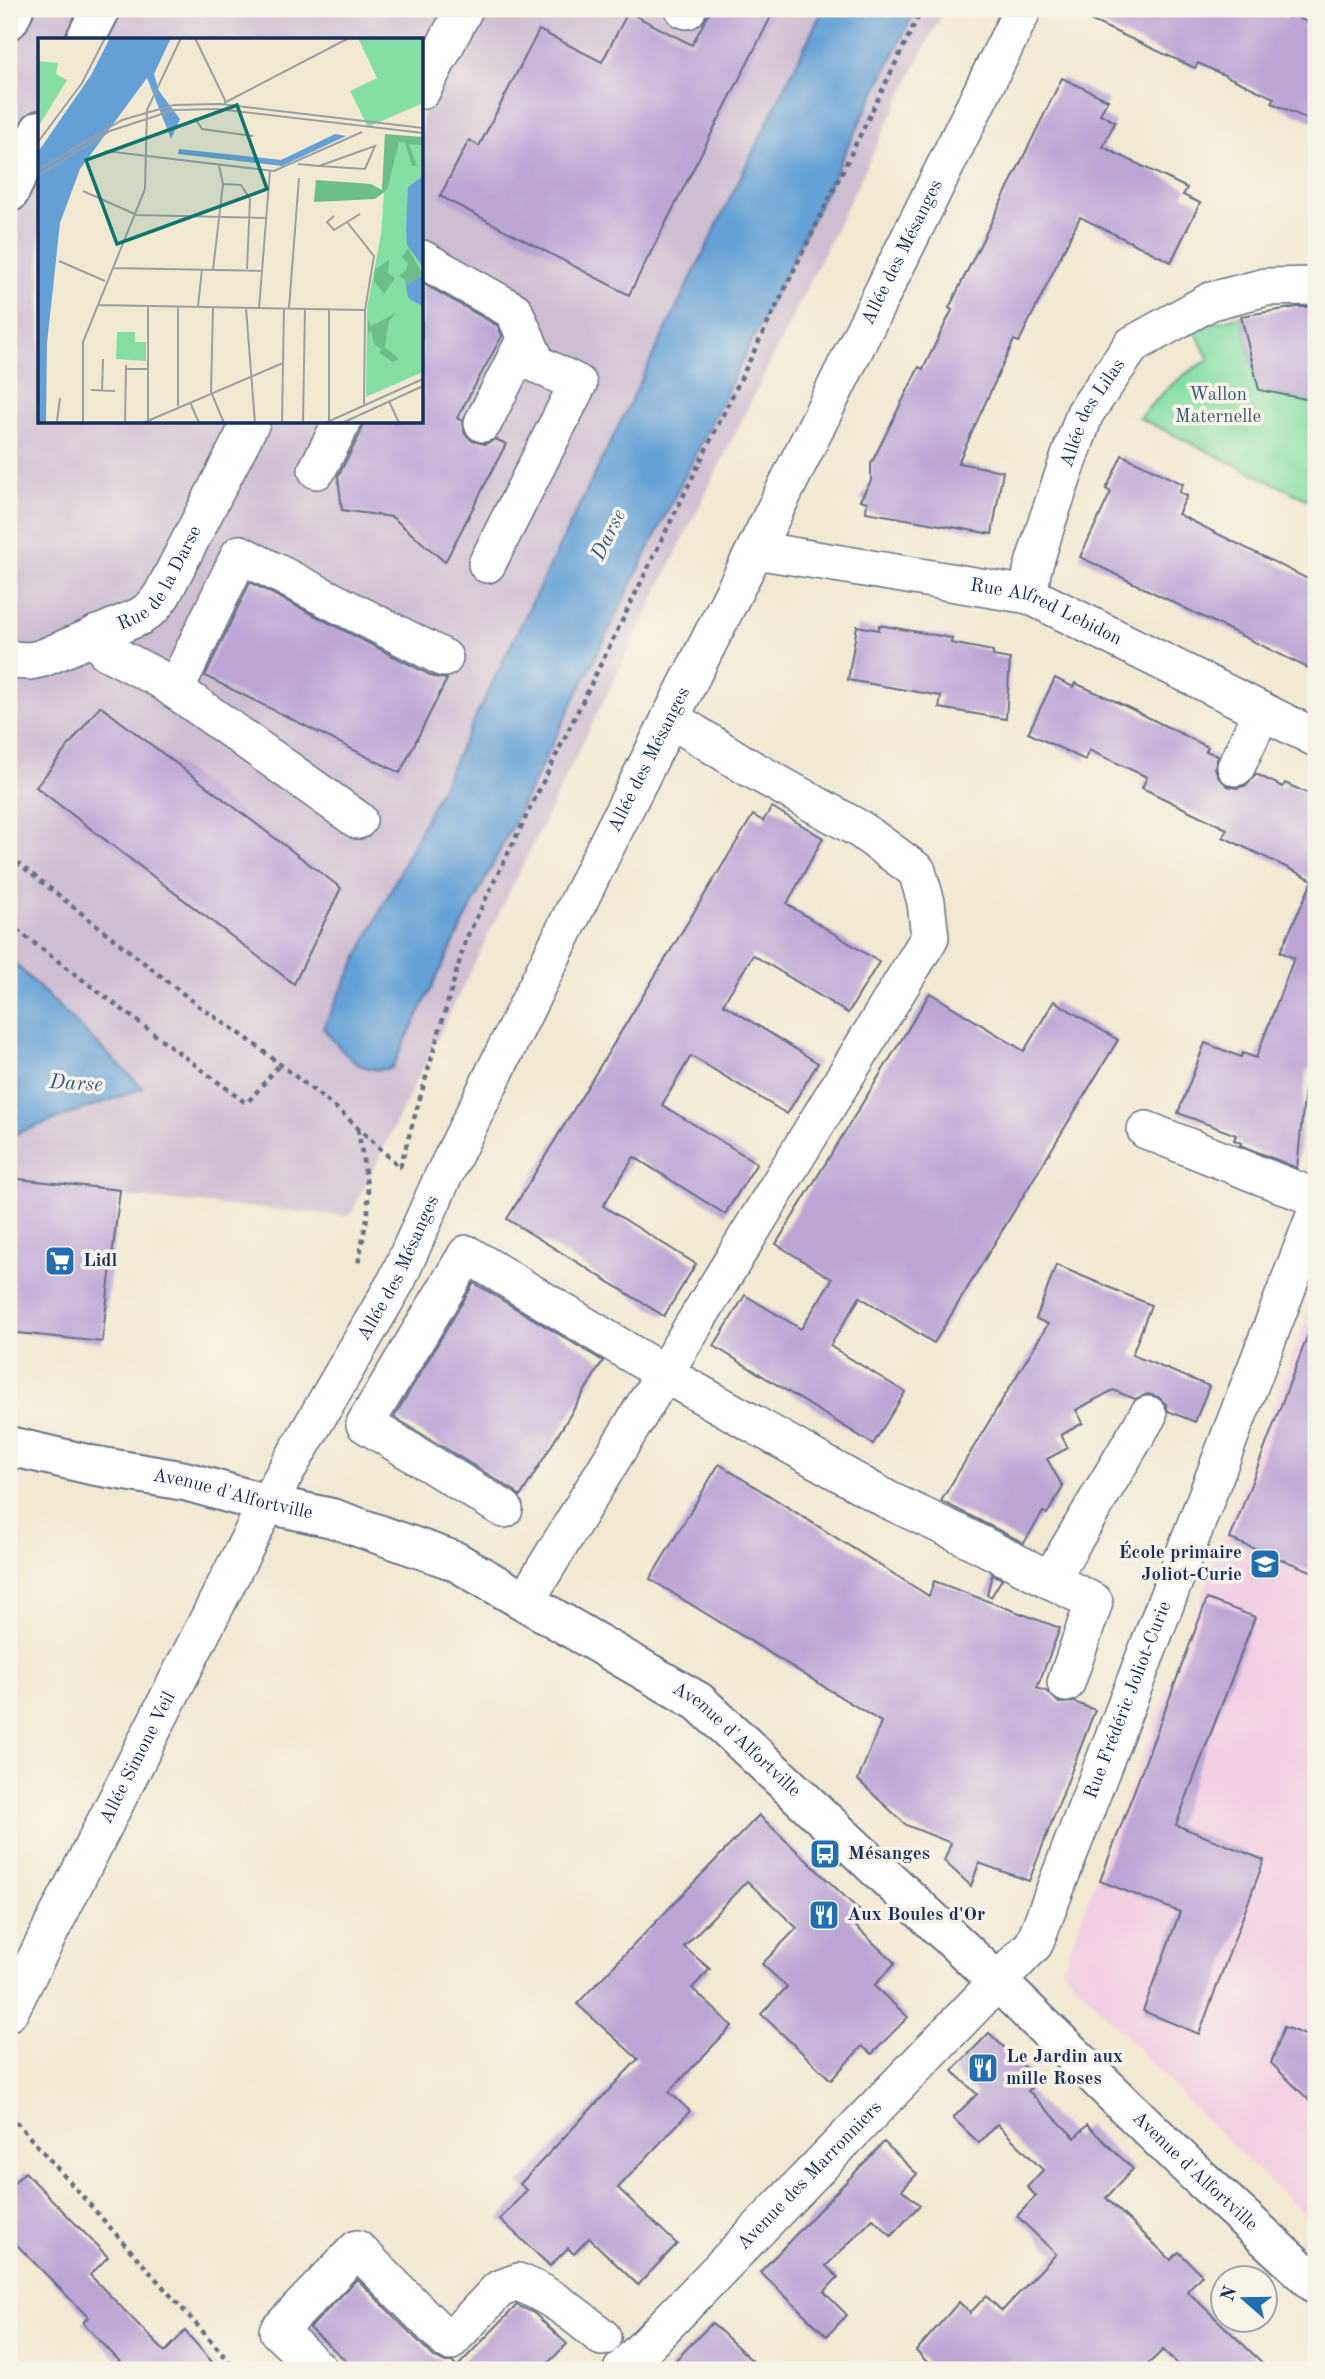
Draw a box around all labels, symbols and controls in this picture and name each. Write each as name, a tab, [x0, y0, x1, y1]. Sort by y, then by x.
inset map	[38, 38, 424, 424]
street label: Allée des Mésanges	[858, 177, 946, 328]
street label: Allée des Lilas	[1057, 355, 1129, 470]
park label: Wallon Maternelle	[1175, 386, 1261, 427]
water label: Darse	[587, 506, 630, 565]
street label: Rue de la Darse	[115, 523, 205, 634]
street label: Rue Alfred Lebidon	[969, 576, 1125, 649]
street label: Allée des Mésanges	[605, 684, 694, 835]
water label: Darse	[48, 1072, 103, 1096]
street label: Allée des Mésanges	[354, 1193, 443, 1344]
supermarket icon: Lidl	[43, 1244, 77, 1278]
place label: Lidl	[83, 1252, 118, 1271]
street label: Avenue d'Alfortville	[151, 1466, 314, 1523]
place label: École primaire Joliot-Curie	[1118, 1540, 1242, 1585]
school or university icon: École primaire Joliot-Curie	[1248, 1547, 1282, 1581]
street label: Rue Frédéric Joliot-Curie	[1081, 1599, 1175, 1802]
street label: Avenue d'Alfortville	[669, 1679, 804, 1801]
street label: Allée Simone Veil	[97, 1689, 179, 1827]
bus stop icon: Mésanges	[808, 1837, 842, 1871]
place label: Mésanges	[848, 1845, 930, 1864]
restaurant icon: Aux Boules d'Or	[807, 1898, 841, 1932]
place label: Aux Boules d'Or	[847, 1906, 985, 1925]
place label: Le Jardin aux mille Roses	[1006, 2048, 1123, 2089]
restaurant icon: Le Jardin aux mille Roses	[966, 2051, 1000, 2085]
street label: Avenue des Marronniers	[734, 2098, 886, 2254]
street label: Avenue d'Alfortville	[1128, 2108, 1261, 2235]
north arrow	[1210, 2264, 1280, 2334]
text: N	[1219, 2284, 1242, 2304]

